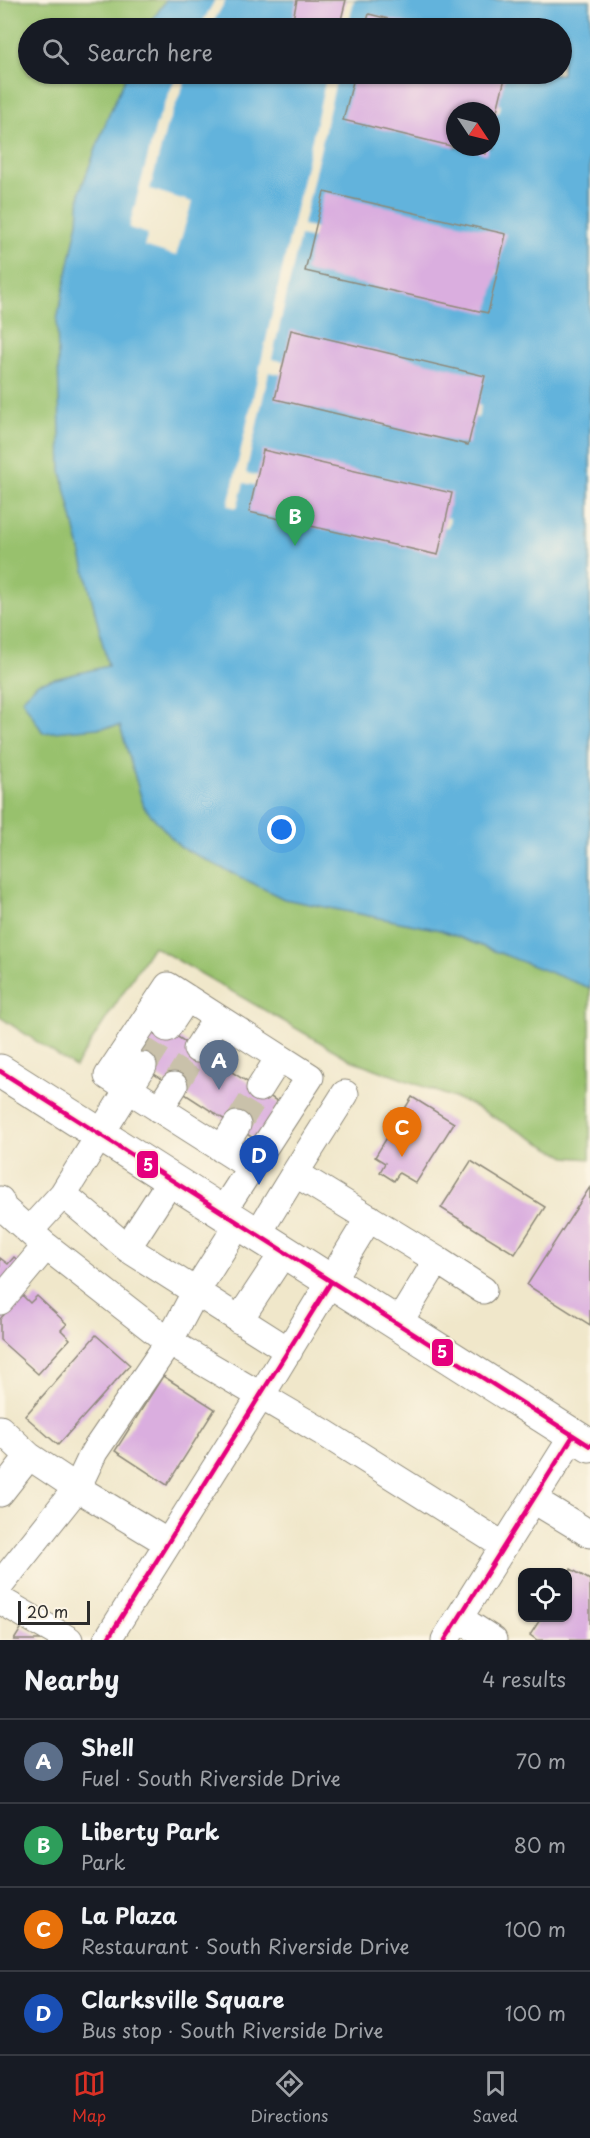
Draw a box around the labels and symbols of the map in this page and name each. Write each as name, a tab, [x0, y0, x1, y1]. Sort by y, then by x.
north arrow	[446, 102, 500, 156]
pin: B	[276, 496, 314, 546]
your location	[267, 815, 296, 844]
pin: A	[200, 1040, 238, 1090]
pin: C	[382, 1108, 422, 1157]
pin: D	[240, 1136, 278, 1185]
line badge: 5	[136, 1150, 159, 1179]
text: 5	[143, 1152, 153, 1176]
line badge: 5	[431, 1338, 454, 1367]
text: 5	[437, 1339, 447, 1363]
scale bar	[18, 1598, 90, 1626]

